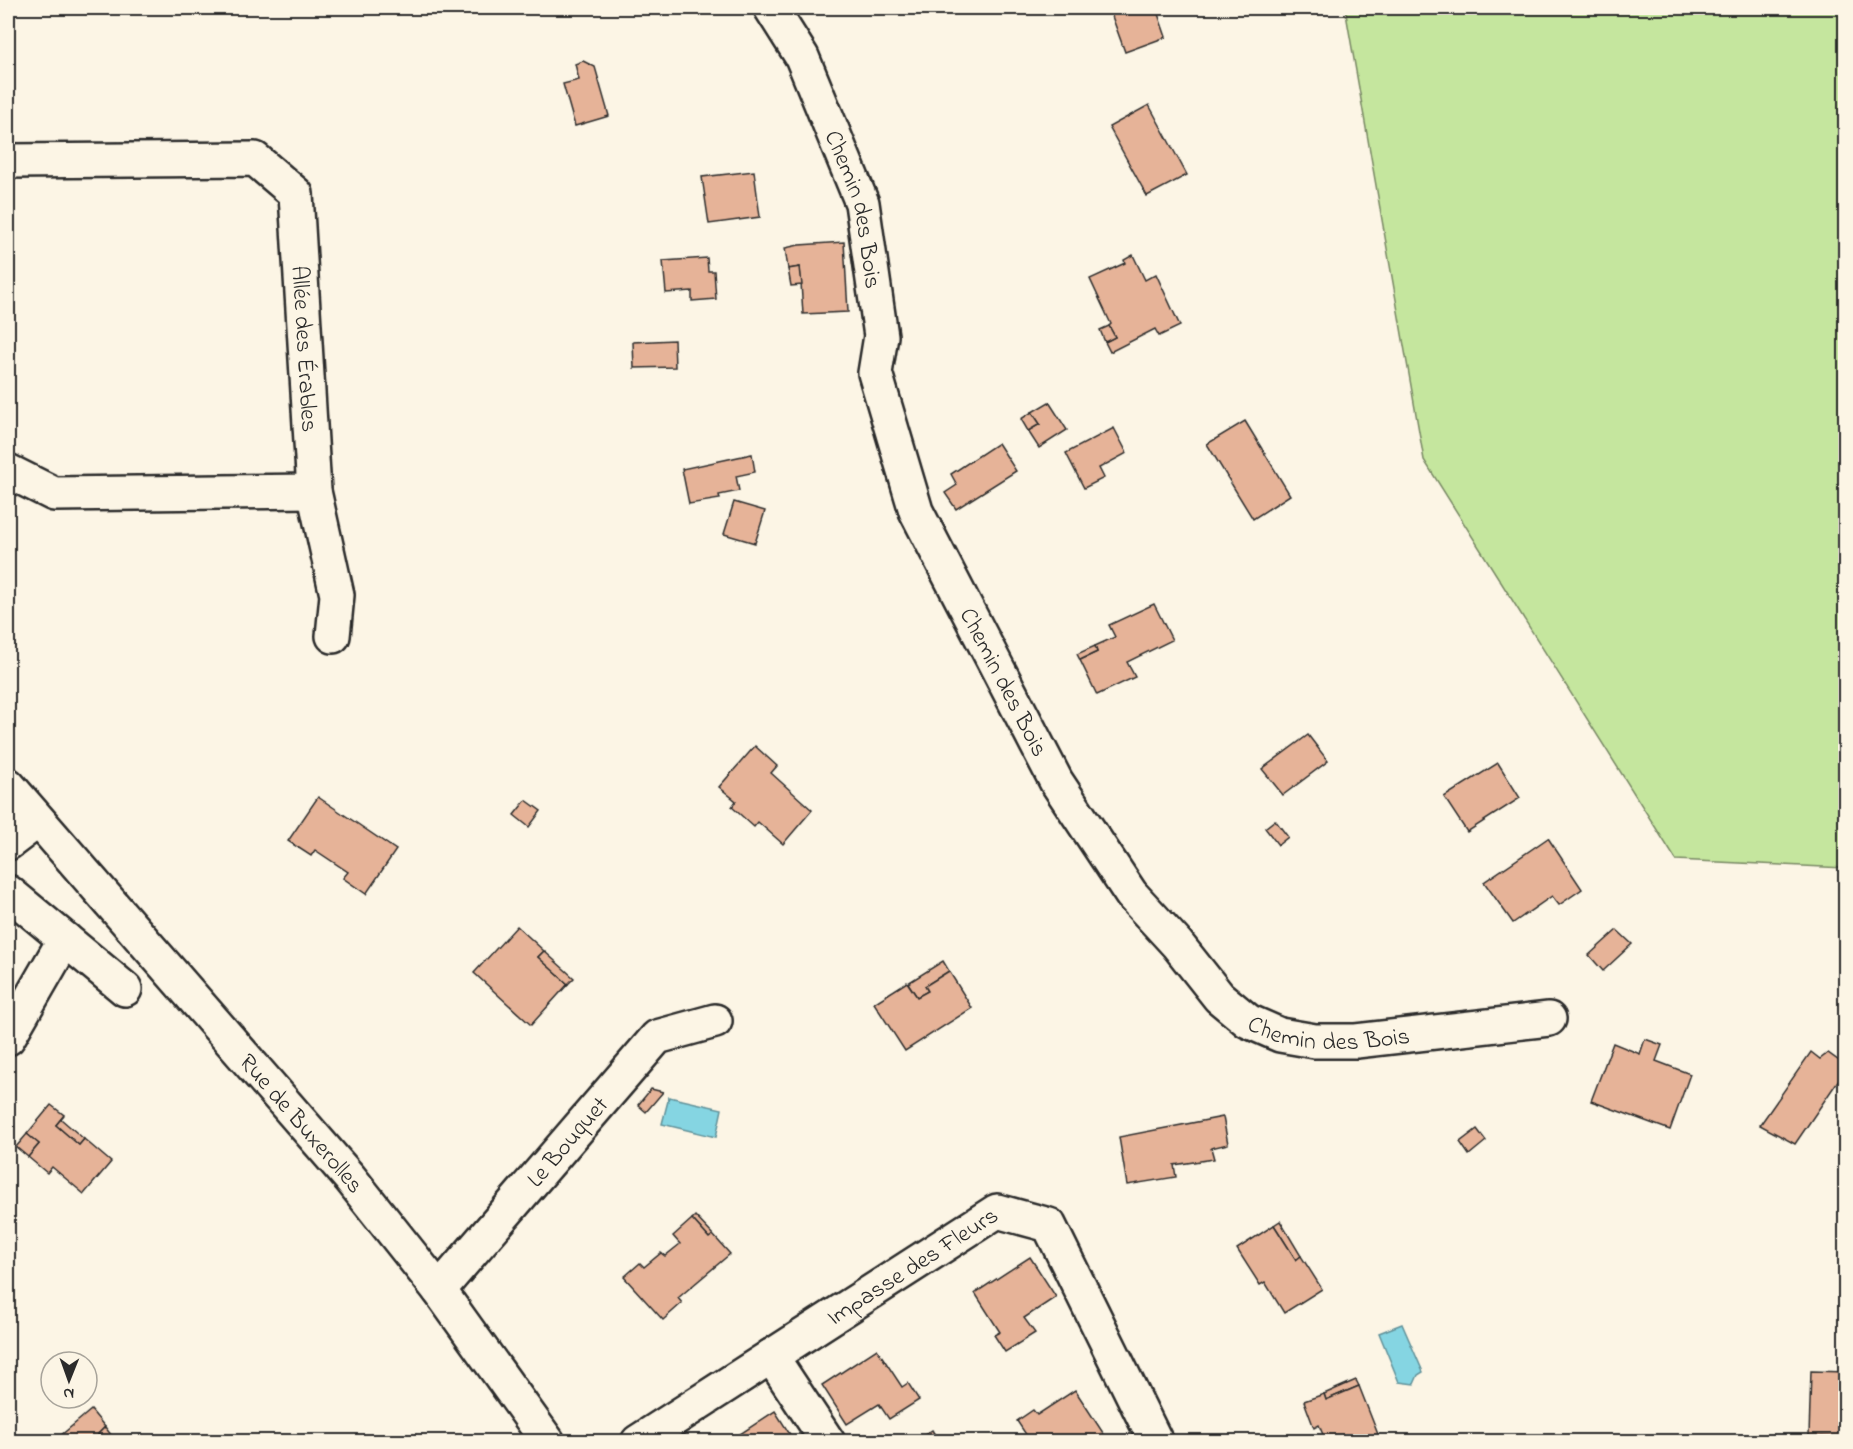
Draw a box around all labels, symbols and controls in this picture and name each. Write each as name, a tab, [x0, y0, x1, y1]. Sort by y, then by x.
street label: Chemin des Bois	[814, 125, 889, 291]
street label: Allée des Érables	[280, 265, 325, 433]
street label: Chemin des Bois	[949, 602, 1056, 764]
street label: Chemin des Bois	[1241, 1008, 1412, 1061]
street label: Rue de Buxerolles	[229, 1047, 371, 1202]
street label: Le Bouquet	[520, 1090, 618, 1196]
street label: Impasse des Fleurs	[821, 1199, 1006, 1336]
north arrow	[39, 1350, 99, 1410]
text: N	[63, 1381, 74, 1405]

